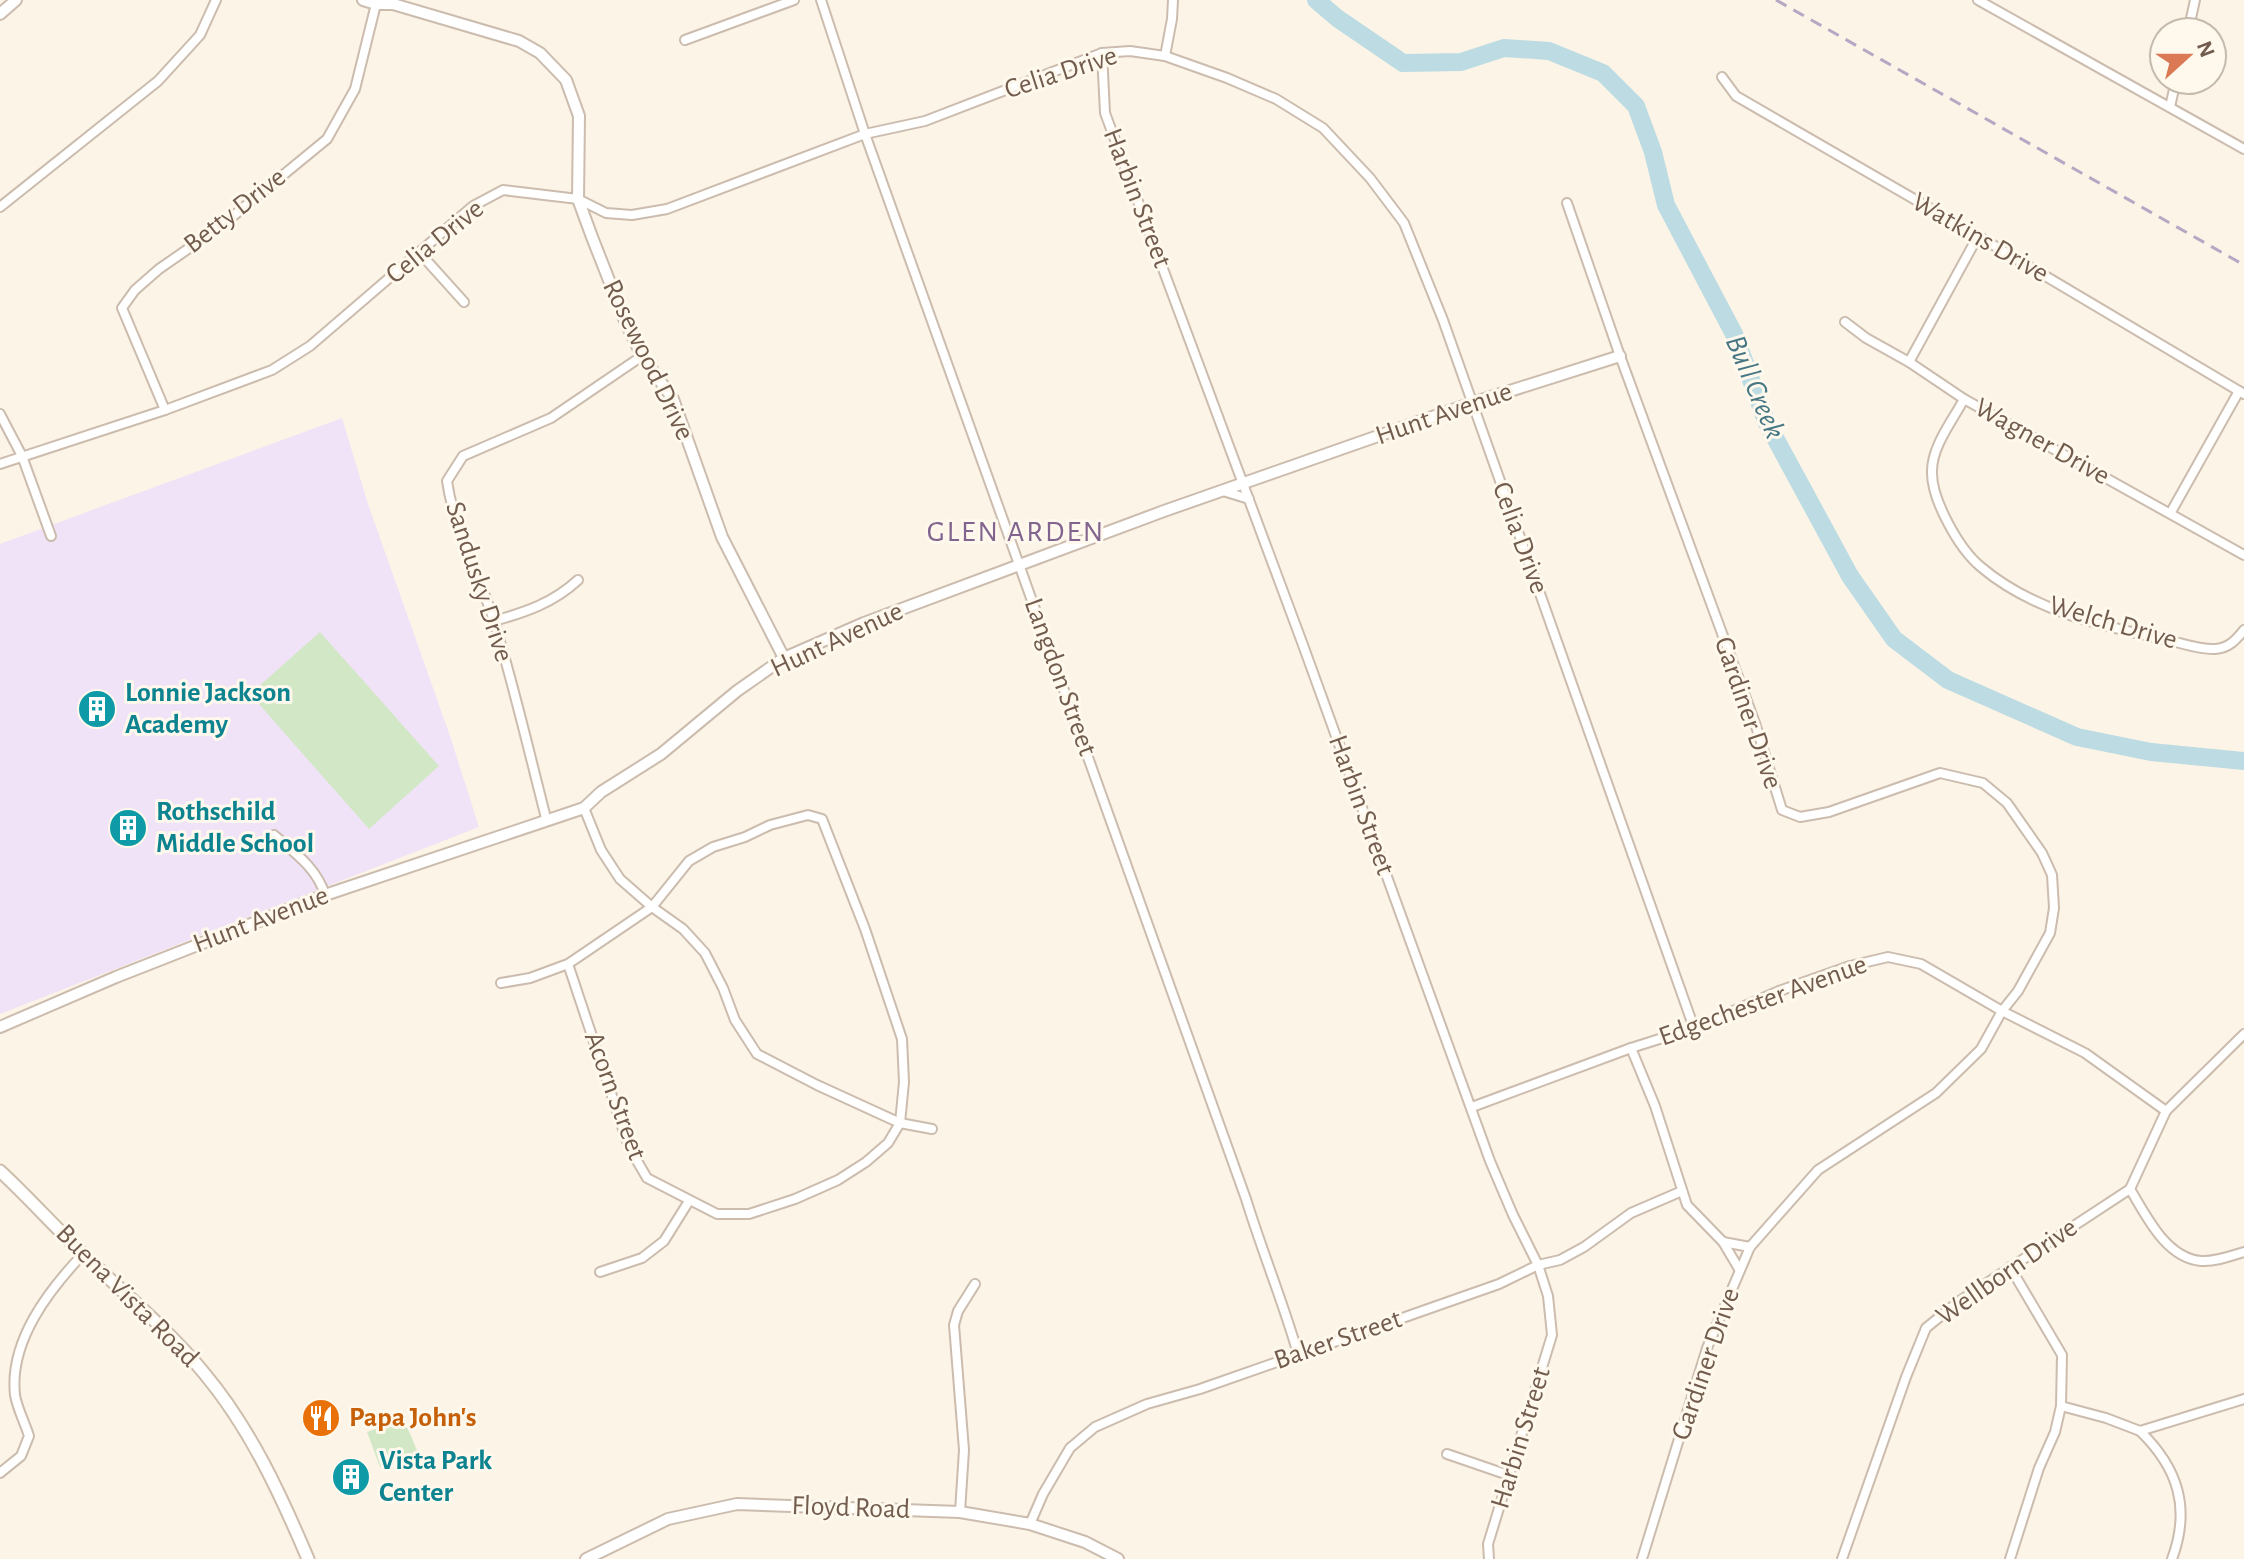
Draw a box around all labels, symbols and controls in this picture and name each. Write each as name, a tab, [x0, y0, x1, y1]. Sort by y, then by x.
north arrow	[2148, 16, 2228, 96]
text: N	[2193, 38, 2219, 60]
street label: Celia Drive	[1001, 42, 1121, 104]
street label: Harbin Street	[1098, 125, 1176, 271]
street label: Betty Drive	[179, 163, 291, 259]
street label: Watkins Drive	[1907, 188, 2053, 288]
street label: Celia Drive	[381, 194, 489, 290]
street label: Rosewood Drive	[597, 275, 699, 445]
water label: Bull Creek	[1720, 331, 1790, 443]
street label: Hunt Avenue	[1372, 378, 1516, 450]
street label: Wagner Drive	[1970, 394, 2114, 490]
street label: Celia Drive	[1487, 479, 1553, 597]
street label: Sandusky Drive	[440, 498, 518, 666]
district label: GLEN ARDEN	[927, 517, 1105, 547]
street label: Welch Drive	[2046, 591, 2180, 655]
street label: Langdon Street	[1019, 595, 1101, 760]
street label: Hunt Avenue	[767, 597, 907, 683]
street label: Gardiner Drive	[1709, 633, 1787, 793]
place label: Lonnie Jackson Academy	[125, 679, 291, 739]
building icon: Lonnie Jackson Academy	[76, 688, 118, 730]
street label: Harbin Street	[1323, 731, 1399, 879]
place label: Rothschild Middle School	[156, 798, 314, 858]
building icon: Rothschild Middle School	[107, 807, 149, 849]
street label: Hunt Avenue	[189, 881, 333, 959]
street label: Edgechester Avenue	[1655, 950, 1871, 1052]
street label: Acorn Street	[579, 1028, 651, 1164]
street label: Wellborn Drive	[1931, 1213, 2083, 1331]
street label: Buena Vista Road	[50, 1219, 204, 1373]
street label: Gardiner Drive	[1667, 1284, 1745, 1444]
street label: Baker Street	[1271, 1305, 1405, 1375]
street label: Harbin Street	[1486, 1364, 1556, 1512]
restaurant icon: Papa John's	[300, 1397, 342, 1439]
place label: Papa John's	[349, 1404, 477, 1432]
place label: Vista Park Center	[379, 1447, 492, 1507]
building icon: Vista Park Center	[330, 1456, 372, 1498]
street label: Floyd Road	[791, 1492, 911, 1524]

